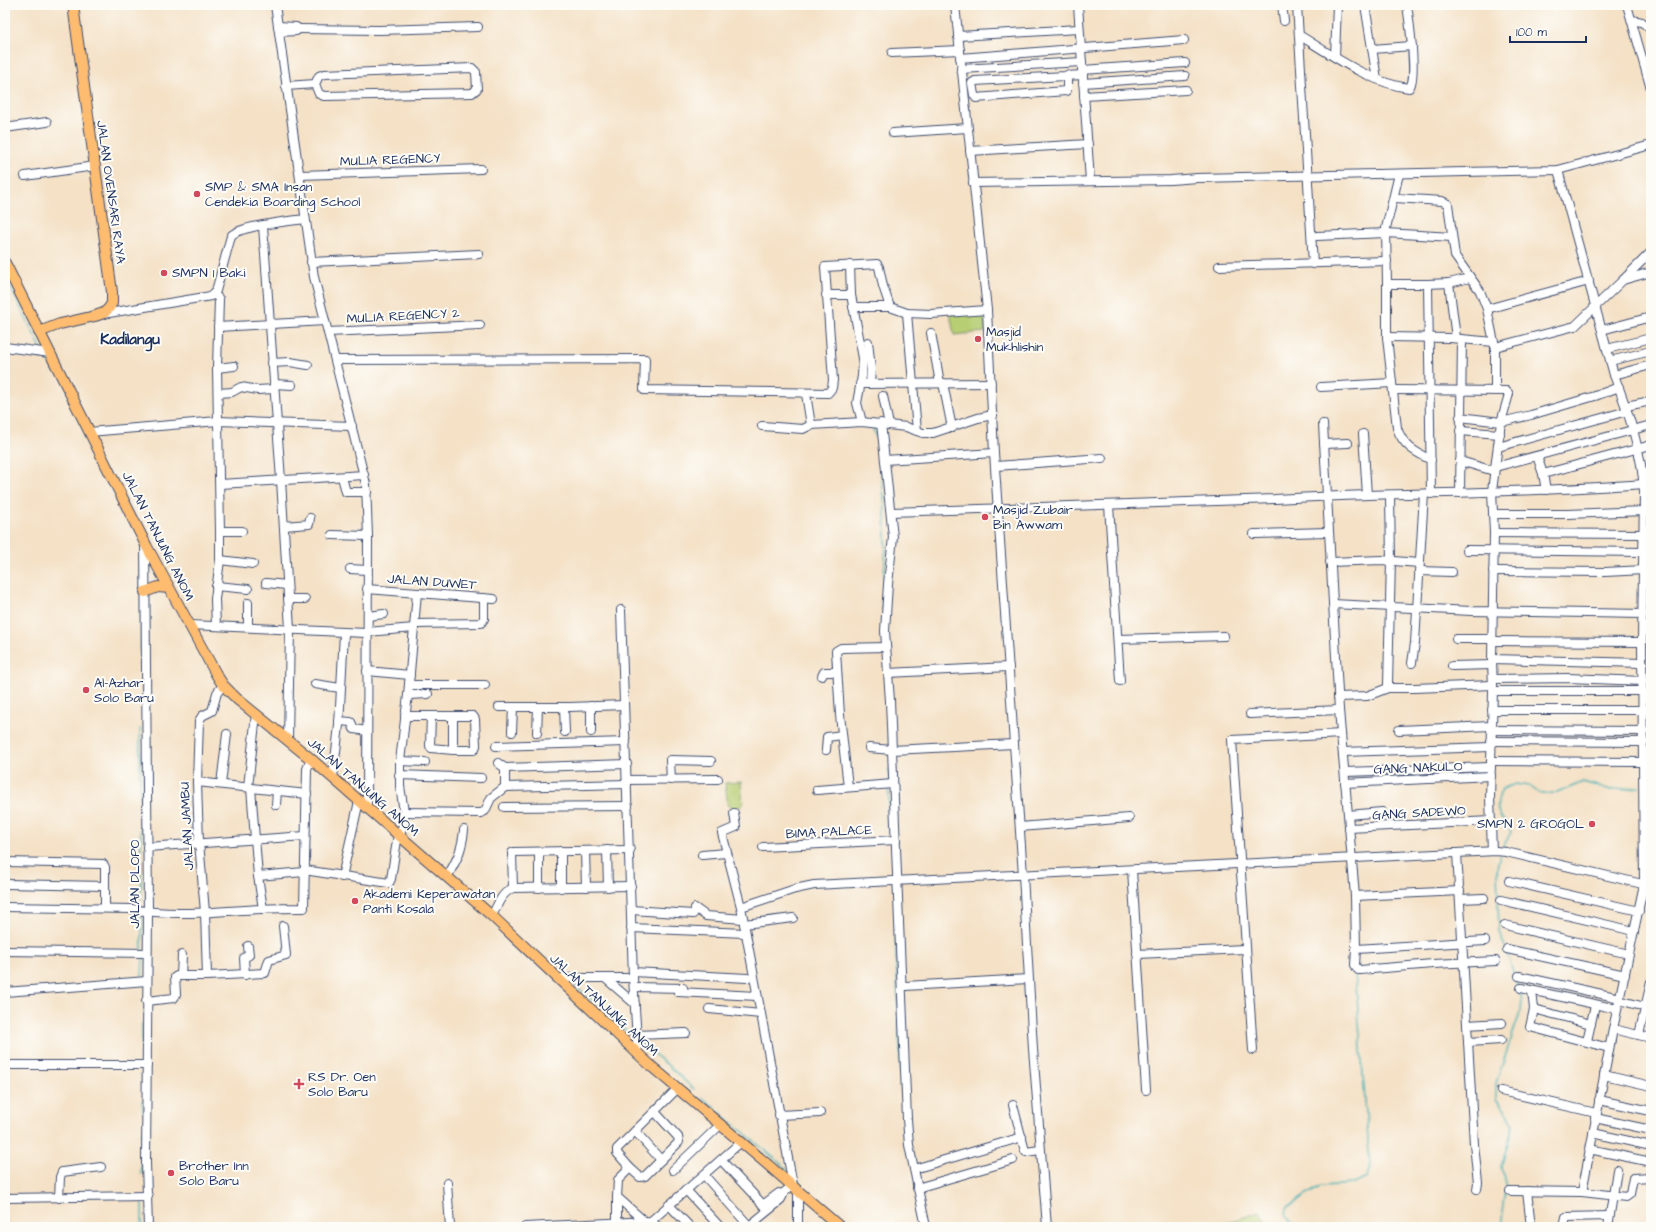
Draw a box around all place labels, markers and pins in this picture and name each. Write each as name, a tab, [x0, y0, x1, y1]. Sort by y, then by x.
place label: SMP & SMA Insan Cendekia Boarding School	[205, 178, 360, 212]
marker: SMP & SMA Insan Cendekia Boarding School	[192, 189, 202, 199]
place label: SMPN 1 Baki	[172, 264, 245, 282]
marker: SMPN 1 Baki	[159, 268, 169, 278]
place label: Masjid Mukhlishin	[986, 323, 1044, 356]
marker: Masjid Mukhlishin	[973, 334, 983, 344]
place label: Masjid Zubair Bin Awwam	[993, 501, 1073, 534]
marker: Masjid Zubair Bin Awwam	[980, 512, 990, 522]
place label: Al-Azhar Solo Baru	[94, 674, 154, 707]
marker: Al-Azhar Solo Baru	[81, 685, 91, 695]
place label: SMPN 2 GROGOL	[1477, 815, 1584, 833]
marker: SMPN 2 GROGOL	[1587, 819, 1597, 829]
place label: Akademi Keperawatan Panti Kosala	[363, 885, 496, 918]
marker: Akademi Keperawatan Panti Kosala	[350, 896, 360, 906]
place label: RS Dr. Oen Solo Baru	[308, 1068, 376, 1101]
marker: RS Dr. Oen Solo Baru	[293, 1078, 305, 1090]
place label: Brother Inn Solo Baru	[179, 1157, 249, 1190]
marker: Brother Inn Solo Baru	[166, 1168, 176, 1178]

